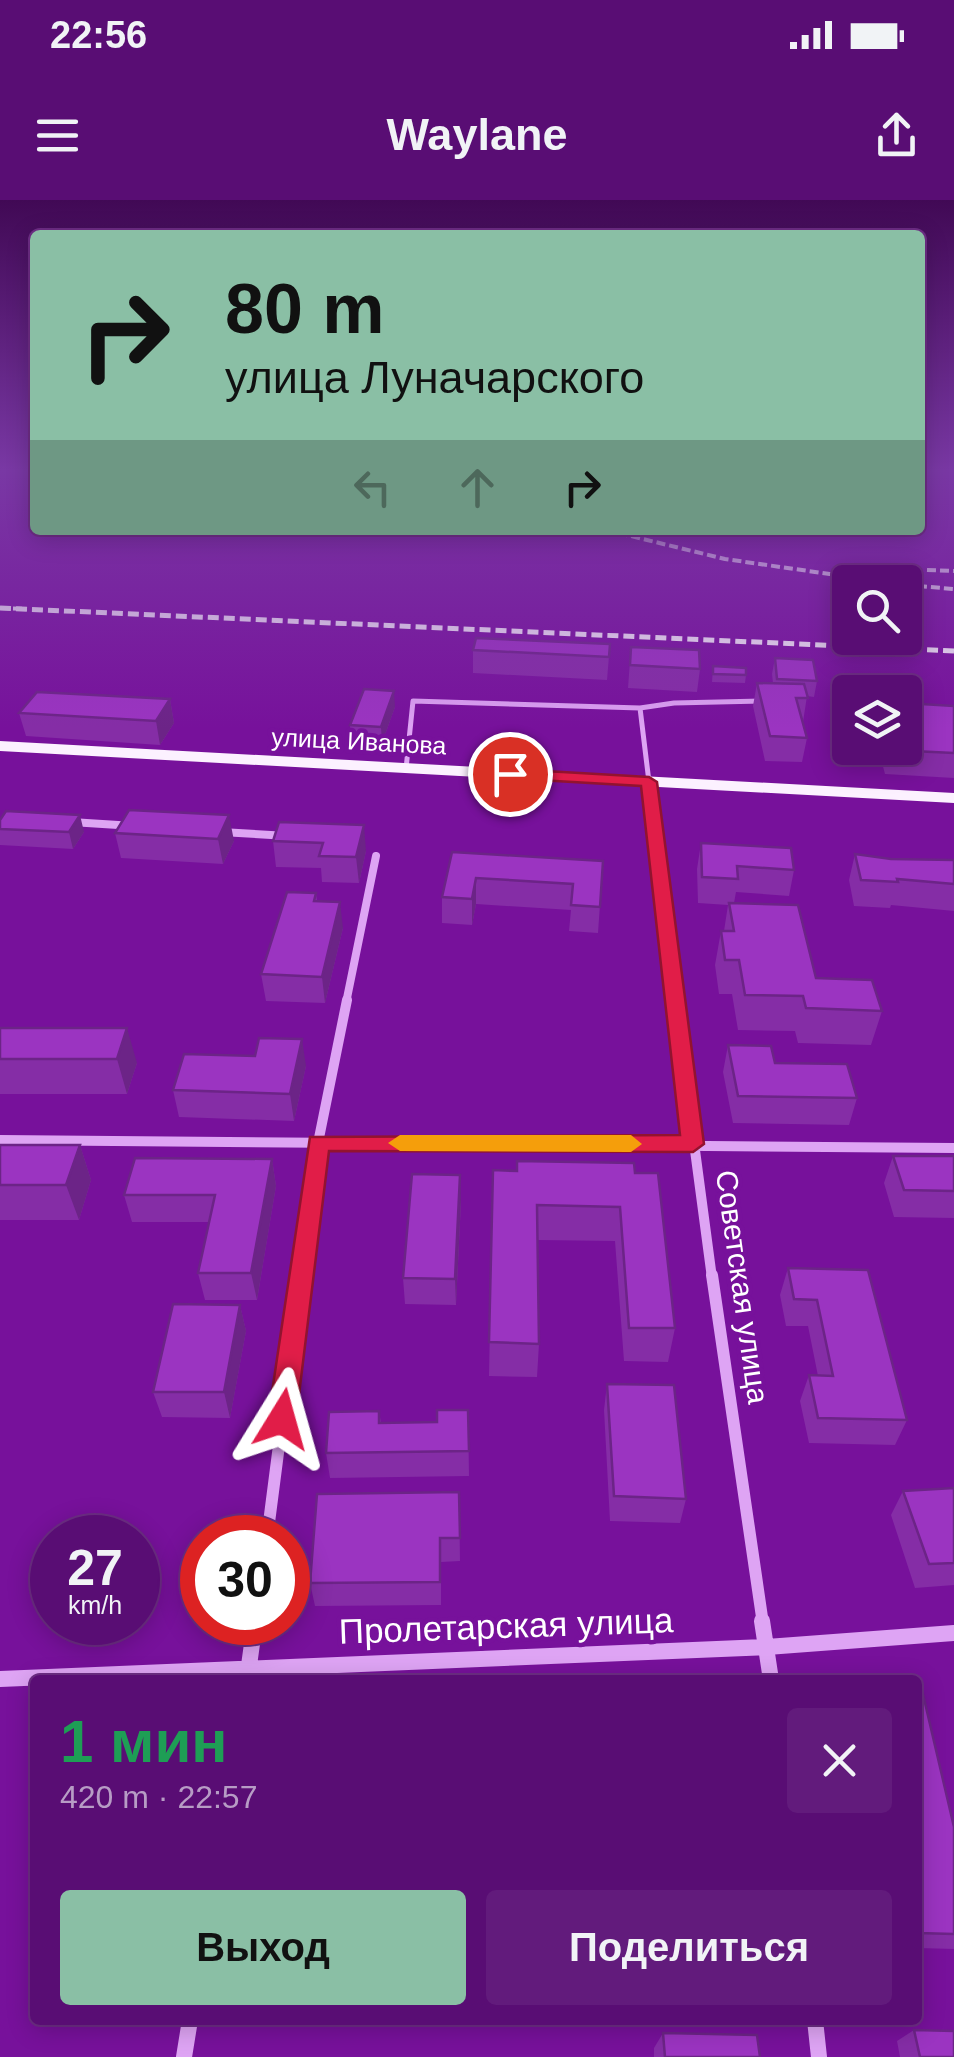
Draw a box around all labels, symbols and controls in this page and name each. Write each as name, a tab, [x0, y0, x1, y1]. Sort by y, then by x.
text: 22:56	[50, 14, 147, 56]
icon: menu	[30, 108, 85, 163]
icon: share	[869, 108, 924, 163]
text: Waylane	[387, 109, 567, 160]
icon: right	[60, 270, 190, 400]
text: 80 m	[225, 270, 385, 348]
text: улица Луначарского	[225, 352, 644, 403]
icon: left	[345, 460, 400, 515]
icon: ahead	[450, 460, 505, 515]
icon: right	[555, 460, 610, 515]
map controls	[832, 565, 922, 765]
button: search	[832, 565, 922, 655]
button: layers	[832, 675, 922, 765]
street label: улица Иванова	[271, 722, 447, 760]
pin	[468, 732, 553, 817]
icon: arrive	[483, 747, 538, 802]
street label: Советская улица	[710, 1168, 775, 1406]
position arrow	[230, 1367, 334, 1471]
speed limit sign: 30	[180, 1515, 310, 1645]
text: 27	[67, 1540, 123, 1596]
text: km/h	[68, 1591, 122, 1619]
street label: Пролетарская улица	[338, 1600, 674, 1651]
text: 1 мин	[60, 1708, 228, 1775]
button: close	[787, 1708, 892, 1813]
text: 420 m · 22:57	[60, 1779, 257, 1815]
button: Выход	[60, 1890, 466, 2005]
button: Поделиться	[486, 1890, 892, 2005]

